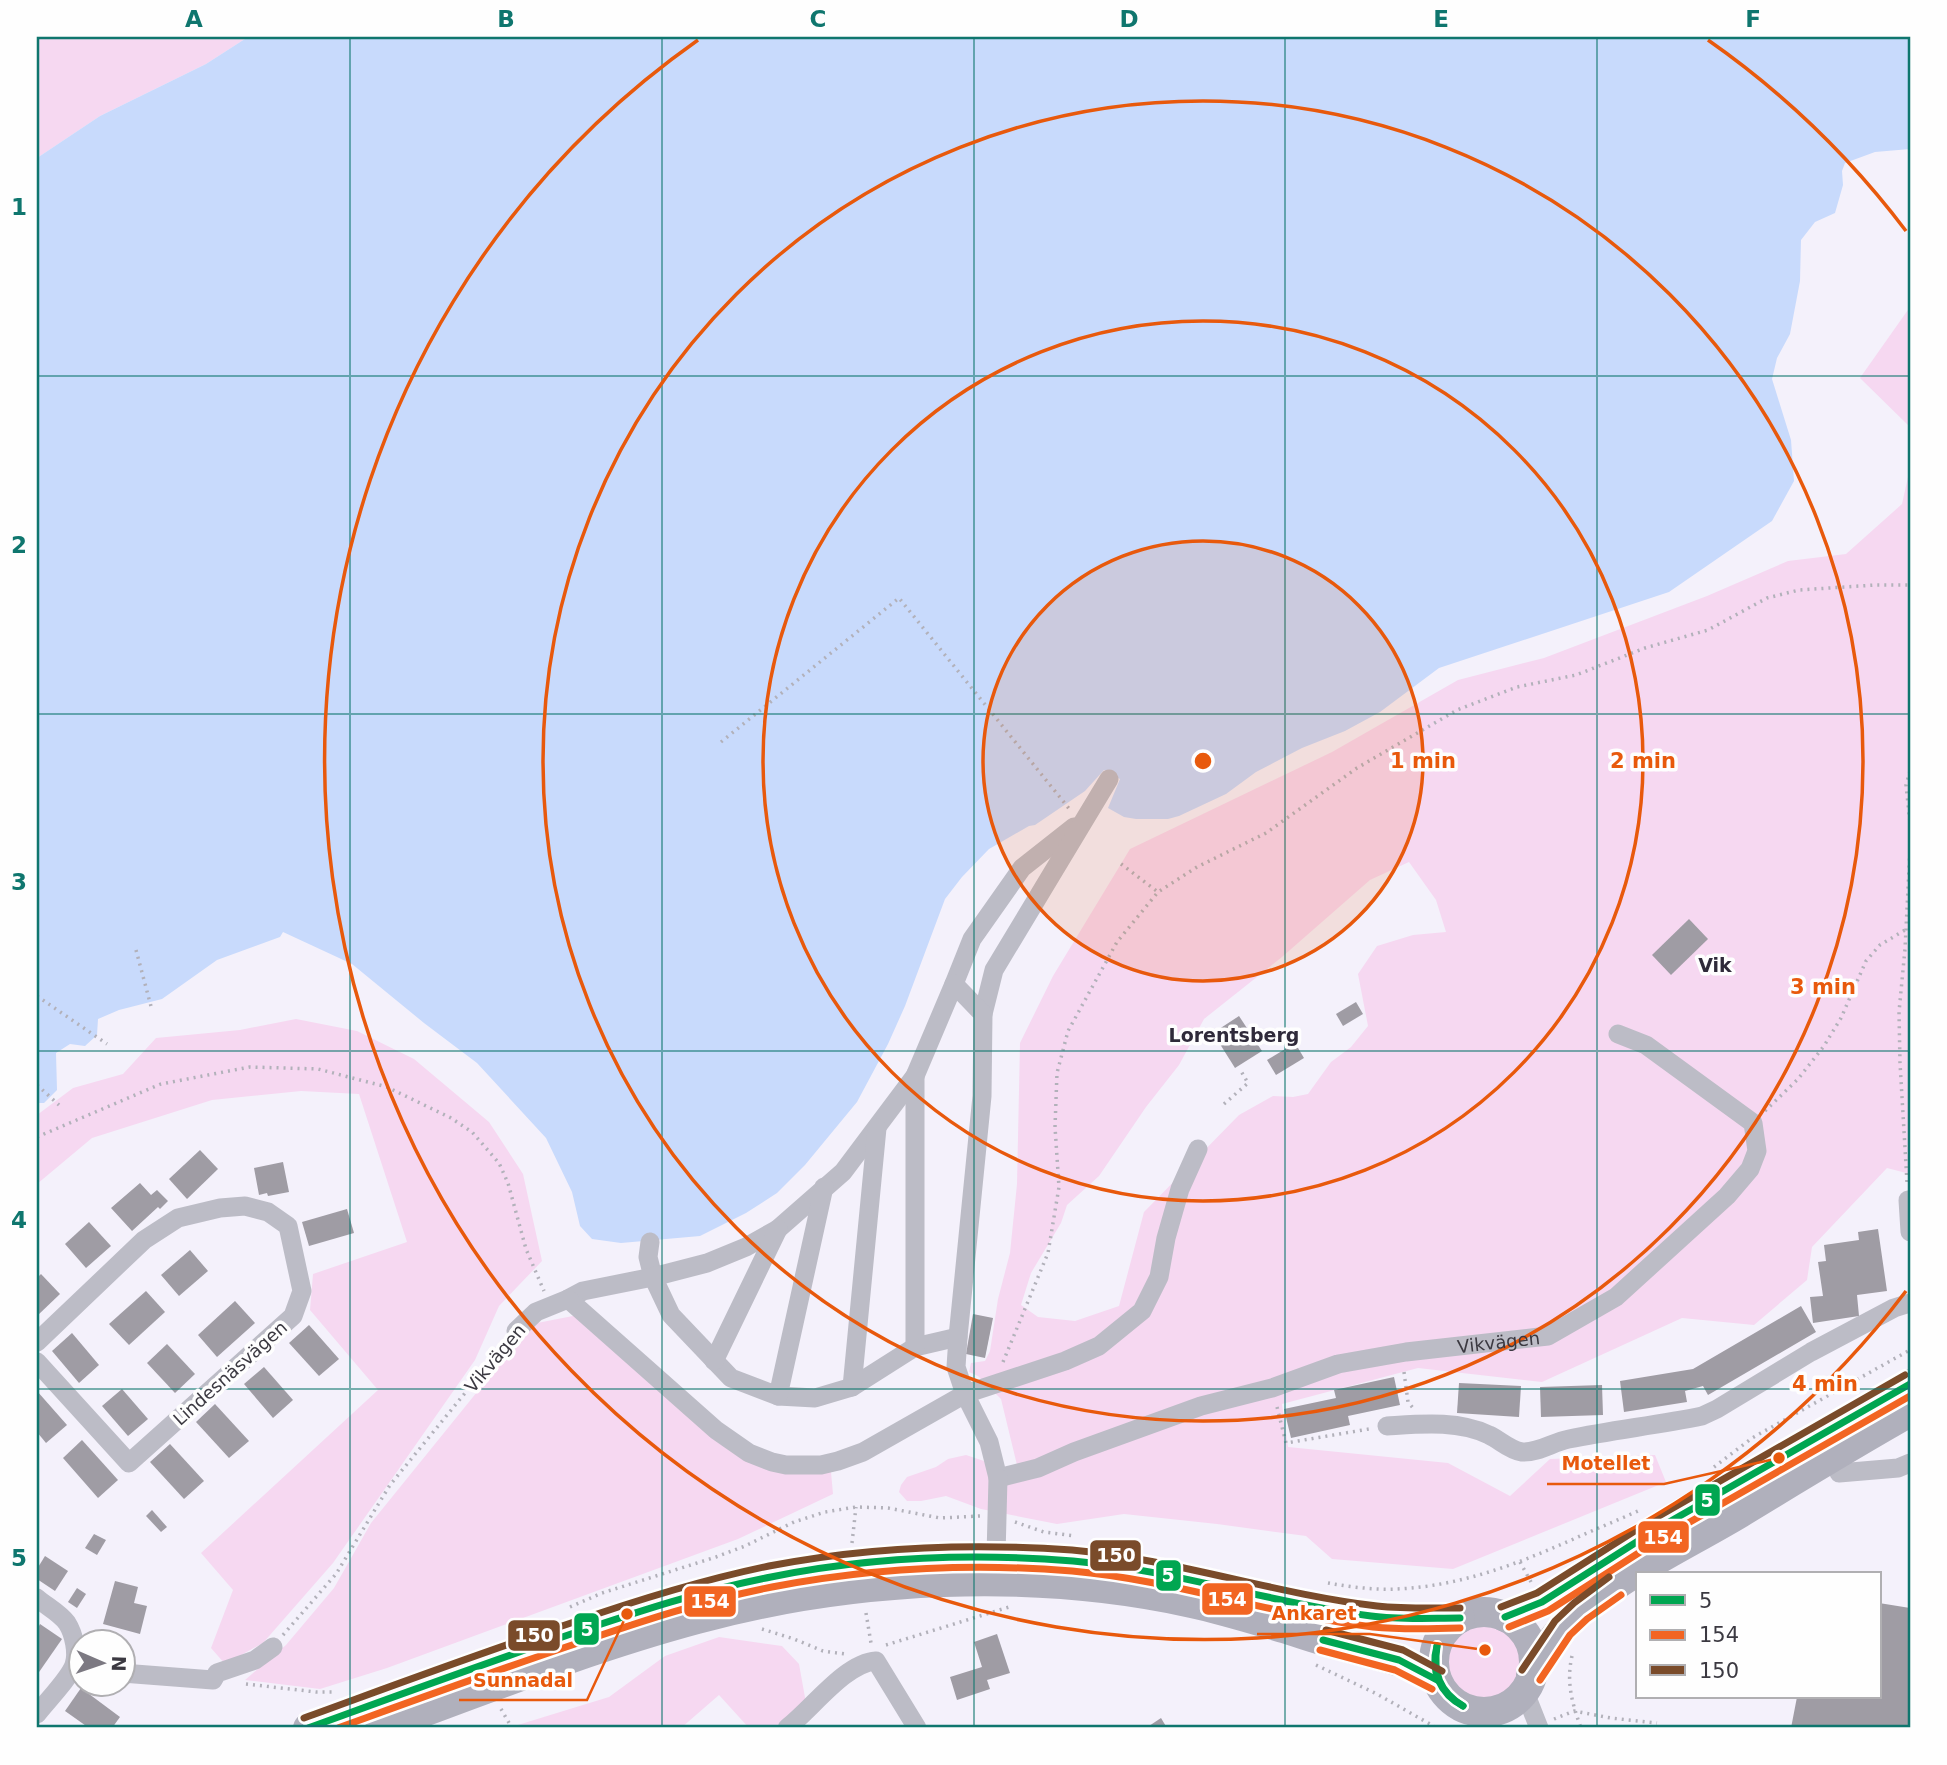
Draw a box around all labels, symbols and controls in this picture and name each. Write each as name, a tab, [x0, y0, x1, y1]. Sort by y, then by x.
text: A	[185, 6, 203, 32]
text: B	[497, 6, 515, 32]
text: C	[810, 6, 826, 32]
text: D	[1119, 6, 1139, 32]
text: E	[1433, 6, 1449, 32]
text: F	[1745, 6, 1761, 32]
text: 1	[11, 194, 27, 220]
text: 2	[11, 532, 27, 558]
centre of rings	[1191, 749, 1215, 773]
text: 1 min	[1390, 749, 1456, 773]
text: 2 min	[1610, 749, 1676, 773]
text: 3	[11, 869, 27, 895]
district label: Vik	[1698, 954, 1732, 976]
text: 3 min	[1790, 975, 1856, 999]
district label: Lorentsberg	[1169, 1024, 1299, 1046]
text: 4	[11, 1207, 27, 1233]
street label: Lindesnäsvägen	[169, 1316, 291, 1430]
street label: Vikvägen	[460, 1319, 530, 1397]
street label: Vikvägen	[1456, 1326, 1541, 1357]
text: 4 min	[1792, 1372, 1858, 1396]
callout: Motellet	[1547, 1444, 1664, 1484]
text: Motellet	[1562, 1452, 1650, 1474]
line badge: 5	[1694, 1483, 1721, 1517]
text: 5	[1700, 1489, 1714, 1511]
line badge: 154	[1637, 1520, 1690, 1554]
text: 154	[1643, 1526, 1683, 1548]
line badge: 150	[1089, 1539, 1142, 1572]
text: 150	[1096, 1544, 1136, 1566]
text: 5	[11, 1545, 27, 1571]
line badge: 5	[1155, 1559, 1182, 1592]
text: 5	[1161, 1564, 1175, 1586]
legend	[1636, 1572, 1881, 1698]
line badge: 154	[1201, 1582, 1254, 1616]
line badge: 154	[683, 1585, 737, 1618]
text: 154	[1207, 1588, 1247, 1610]
text: 5	[1699, 1589, 1712, 1613]
text: 154	[690, 1590, 730, 1612]
callout: Ankaret	[1257, 1594, 1370, 1634]
text: Ankaret	[1271, 1602, 1357, 1624]
line badge: 5	[573, 1612, 600, 1646]
text: 5	[580, 1618, 594, 1640]
line badge: 150	[507, 1619, 561, 1652]
text: 154	[1699, 1623, 1739, 1647]
text: 150	[514, 1624, 554, 1646]
north arrow	[66, 1628, 136, 1698]
text: N	[108, 1655, 130, 1672]
text: 150	[1699, 1659, 1739, 1683]
callout: Sunnadal	[459, 1660, 587, 1700]
text: Sunnadal	[473, 1669, 573, 1691]

